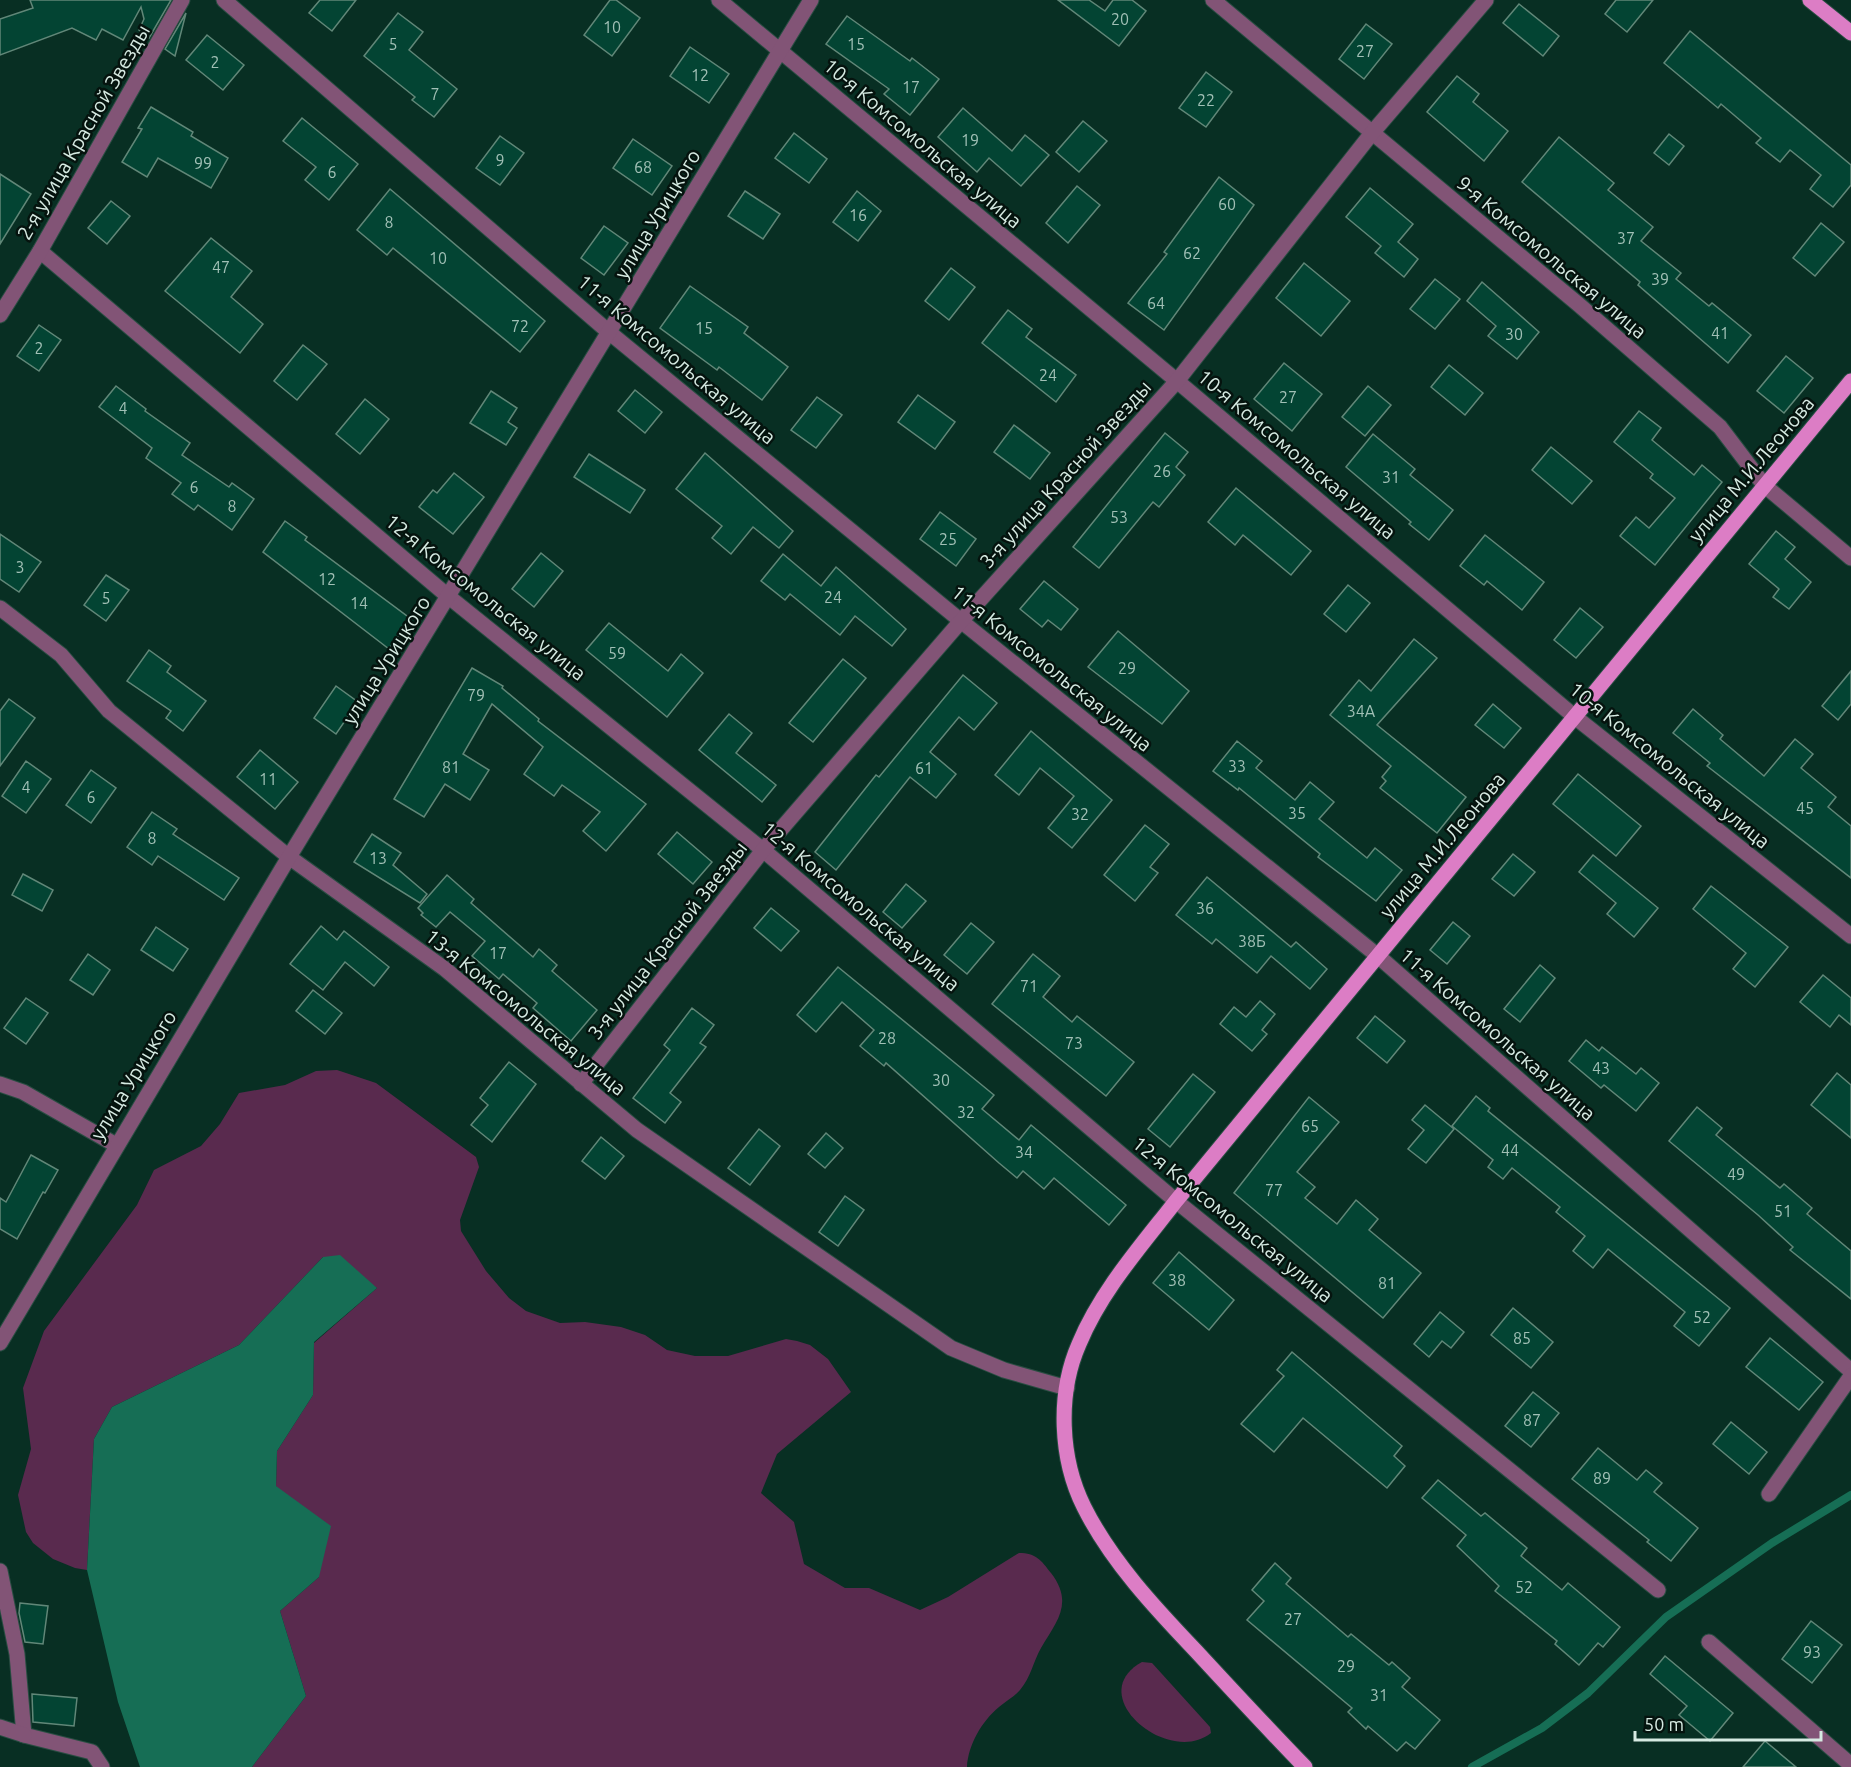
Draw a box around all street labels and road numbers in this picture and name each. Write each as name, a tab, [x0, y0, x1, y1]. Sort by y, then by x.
street label: 2-я улица Красной Звезды	[12, 20, 154, 244]
street label: 10-я Комсомольская улица	[819, 54, 1027, 232]
street label: улица Урицкого	[609, 145, 705, 283]
street label: 9-я Комсомольская улица	[1453, 171, 1651, 343]
street label: 11-я Комсомольская улица	[573, 270, 781, 448]
street label: 10-я Комсомольская улица	[1193, 365, 1401, 543]
street label: 3-я улица Красной Звезды	[975, 375, 1155, 573]
street label: улица М.И.Леонова	[1683, 392, 1819, 546]
street label: 12-я Комсомольская улица	[381, 509, 591, 685]
street label: 11-я Комсомольская улица	[947, 580, 1157, 756]
street label: улица Урицкого	[337, 592, 435, 728]
street label: 10-я Комсомольская улица	[1565, 677, 1775, 853]
street label: улица М.И.Леонова	[1374, 768, 1510, 922]
street label: 12-я Комсомольская улица	[757, 817, 965, 995]
street label: 3-я улица Красной Звезды	[583, 837, 751, 1043]
street label: 13-я Комсомольская улица	[421, 924, 631, 1100]
street label: 11-я Комсомольская улица	[1396, 943, 1600, 1125]
street label: улица Урицкого	[85, 1006, 181, 1144]
street label: 12-я Комсомольская улица	[1128, 1131, 1338, 1307]

